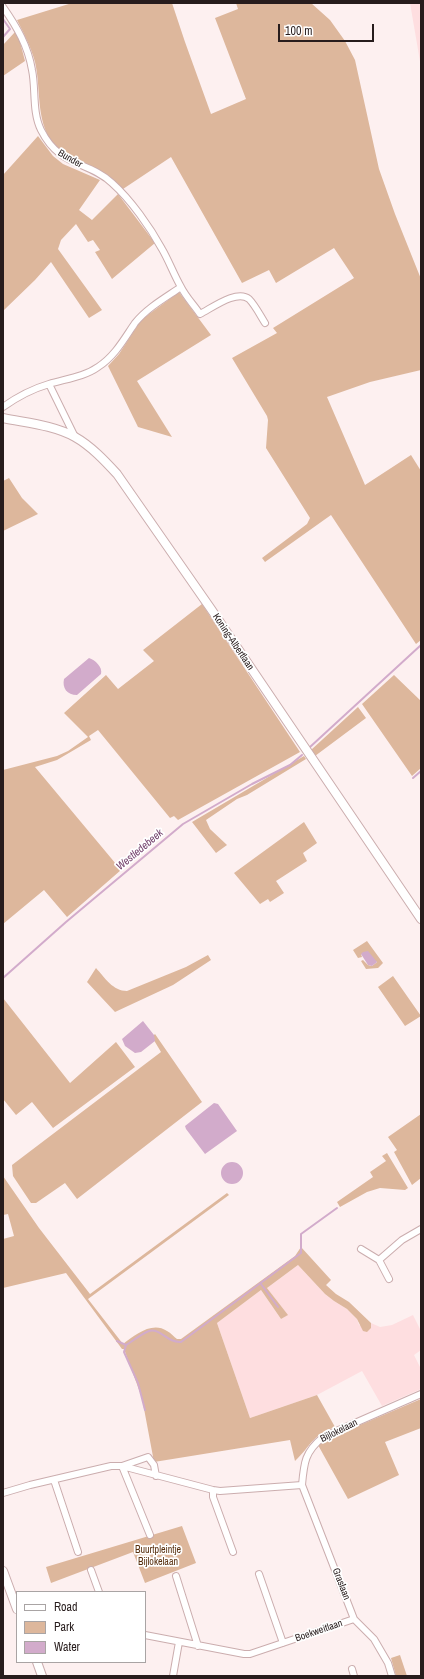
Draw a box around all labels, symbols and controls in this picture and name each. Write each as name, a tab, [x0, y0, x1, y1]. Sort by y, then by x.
scale bar	[280, 16, 376, 42]
text: 100 m	[285, 23, 312, 39]
street label: Bunder	[56, 147, 84, 171]
street label: Koning-Albertlaan	[210, 611, 256, 673]
water label: Westledebeek	[114, 827, 166, 873]
street label: Bijlokelaan	[318, 1417, 360, 1445]
park label: Buurtpleintje Bijlokelaan	[135, 1544, 181, 1568]
street label: Graslaan	[329, 1566, 353, 1602]
legend	[16, 1591, 146, 1663]
text: Road	[54, 1599, 78, 1615]
street label: Boekweitlaan	[294, 1617, 344, 1645]
text: Park	[54, 1619, 74, 1635]
text: Water	[54, 1639, 80, 1655]

